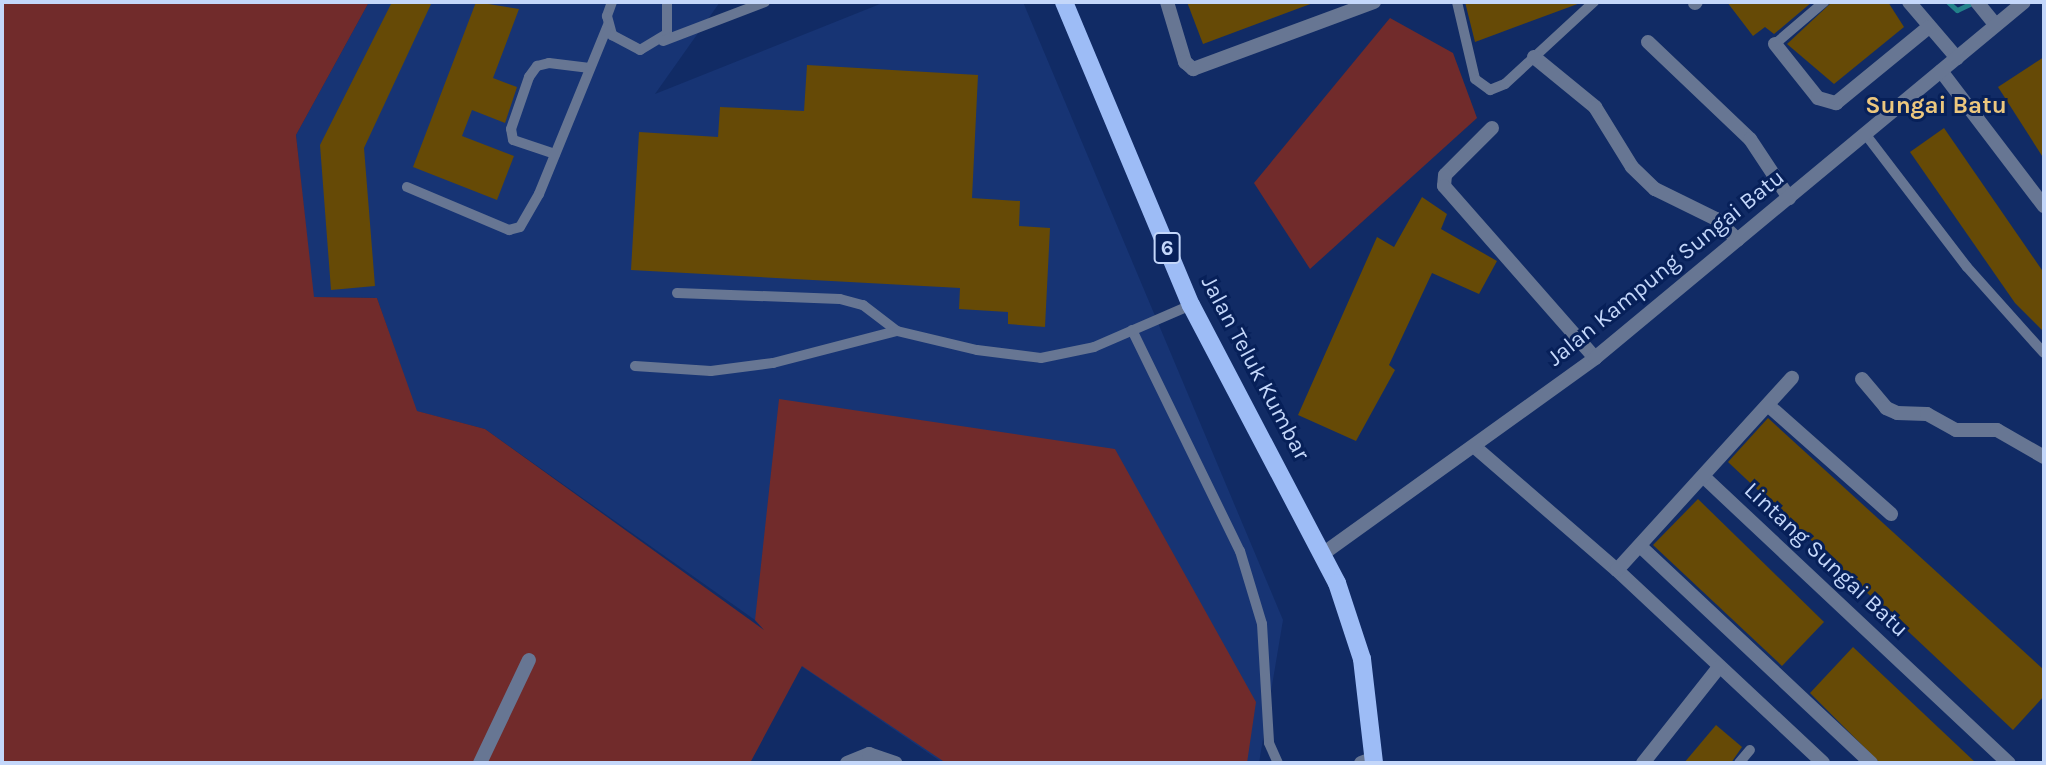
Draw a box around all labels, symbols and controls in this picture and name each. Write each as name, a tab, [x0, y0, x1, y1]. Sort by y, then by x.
district label: Sungai Batu	[1865, 92, 2007, 120]
street label: Jalan Kampung Sungai Batu	[1542, 164, 1790, 372]
road number: 6	[1153, 230, 1181, 266]
street label: Jalan Teluk Kumbar	[1195, 271, 1315, 465]
street label: Lintang Sungai Batu	[1738, 477, 1914, 643]

